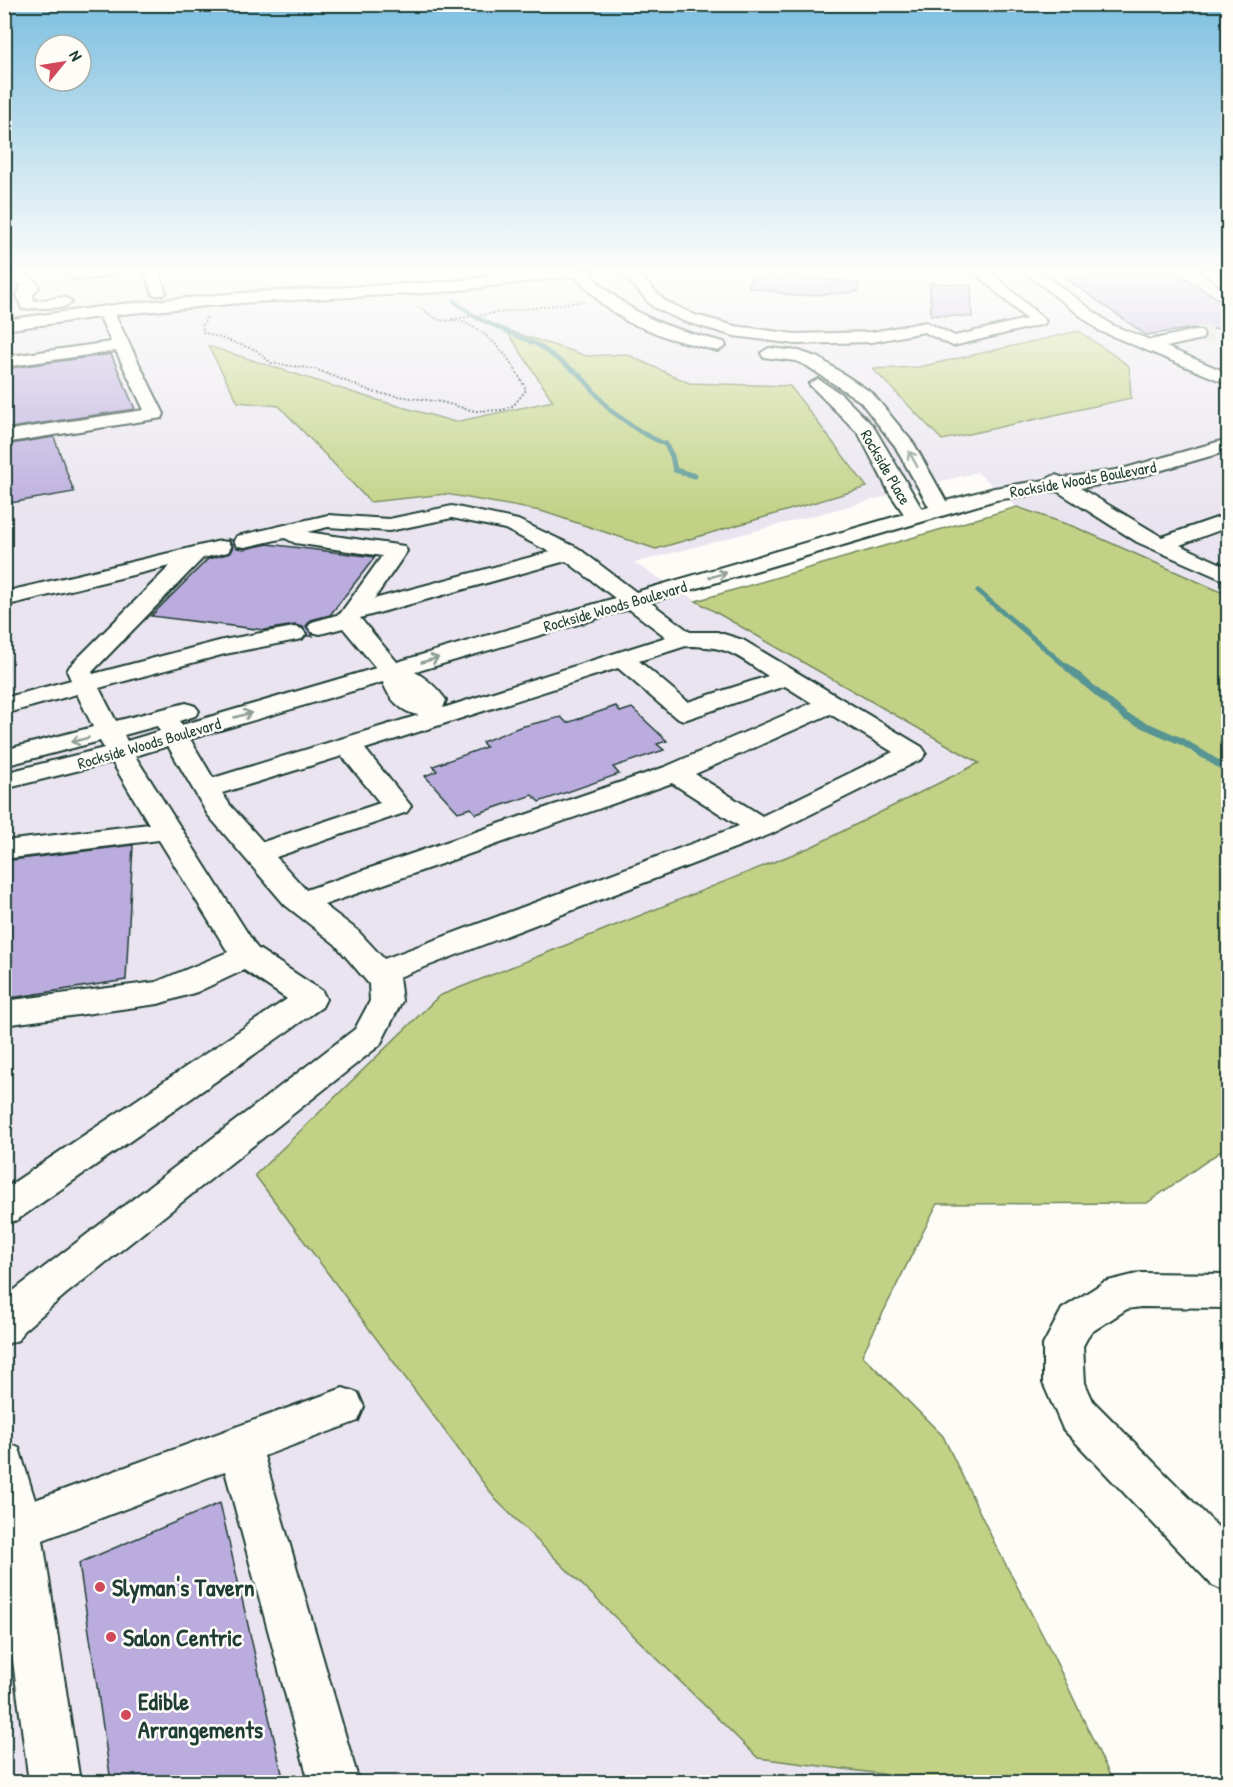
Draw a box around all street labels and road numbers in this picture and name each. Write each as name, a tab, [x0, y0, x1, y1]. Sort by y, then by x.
street label: Rockside Place	[856, 425, 917, 509]
street label: Rockside Woods Boulevard	[1008, 455, 1158, 503]
street label: Rockside Woods Boulevard	[541, 575, 689, 637]
street label: Rockside Woods Boulevard	[75, 712, 223, 774]

